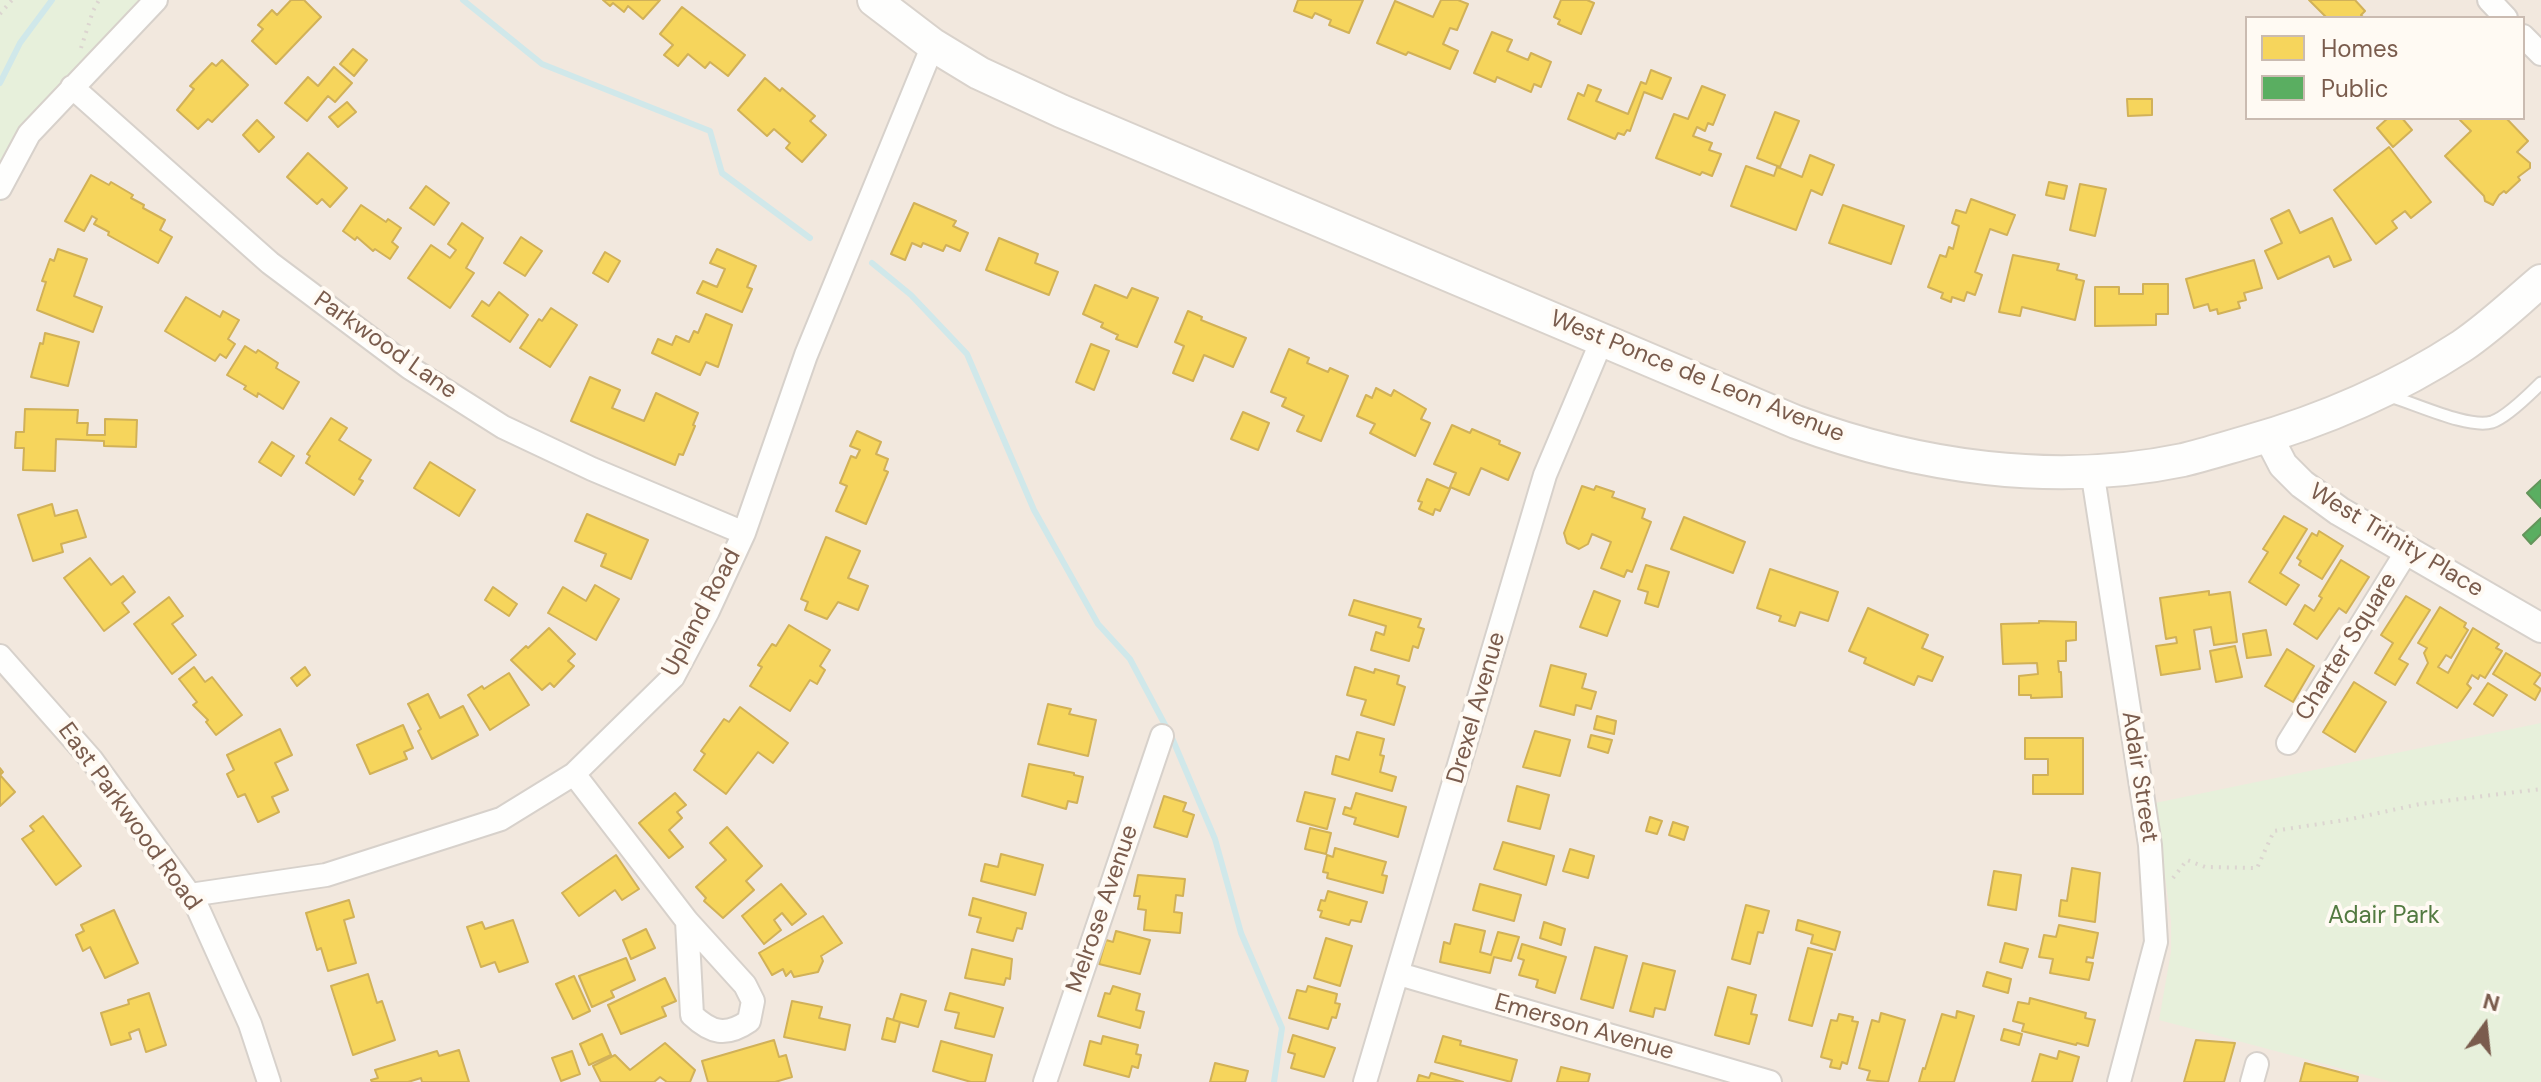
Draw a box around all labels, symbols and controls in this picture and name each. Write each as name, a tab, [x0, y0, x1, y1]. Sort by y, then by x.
legend	[2245, 16, 2525, 120]
text: Homes	[2321, 33, 2399, 64]
text: Public	[2321, 73, 2389, 104]
street label: Parkwood Lane	[308, 286, 462, 406]
street label: West Ponce de Leon Avenue	[1546, 305, 1848, 449]
street label: West Trinity Place	[2304, 478, 2488, 604]
street label: Upland Road	[656, 544, 748, 682]
street label: Charter Square	[2290, 568, 2404, 726]
street label: Drexel Avenue	[1442, 629, 1512, 787]
street label: Adair Street	[2114, 709, 2164, 845]
street label: East Parkwood Road	[51, 718, 207, 916]
street label: Melrose Avenue	[1061, 821, 1145, 997]
park label: Adair Park	[2328, 903, 2440, 931]
north arrow	[2445, 986, 2525, 1066]
text: N	[2480, 986, 2503, 1018]
street label: Emerson Avenue	[1491, 989, 1677, 1067]

